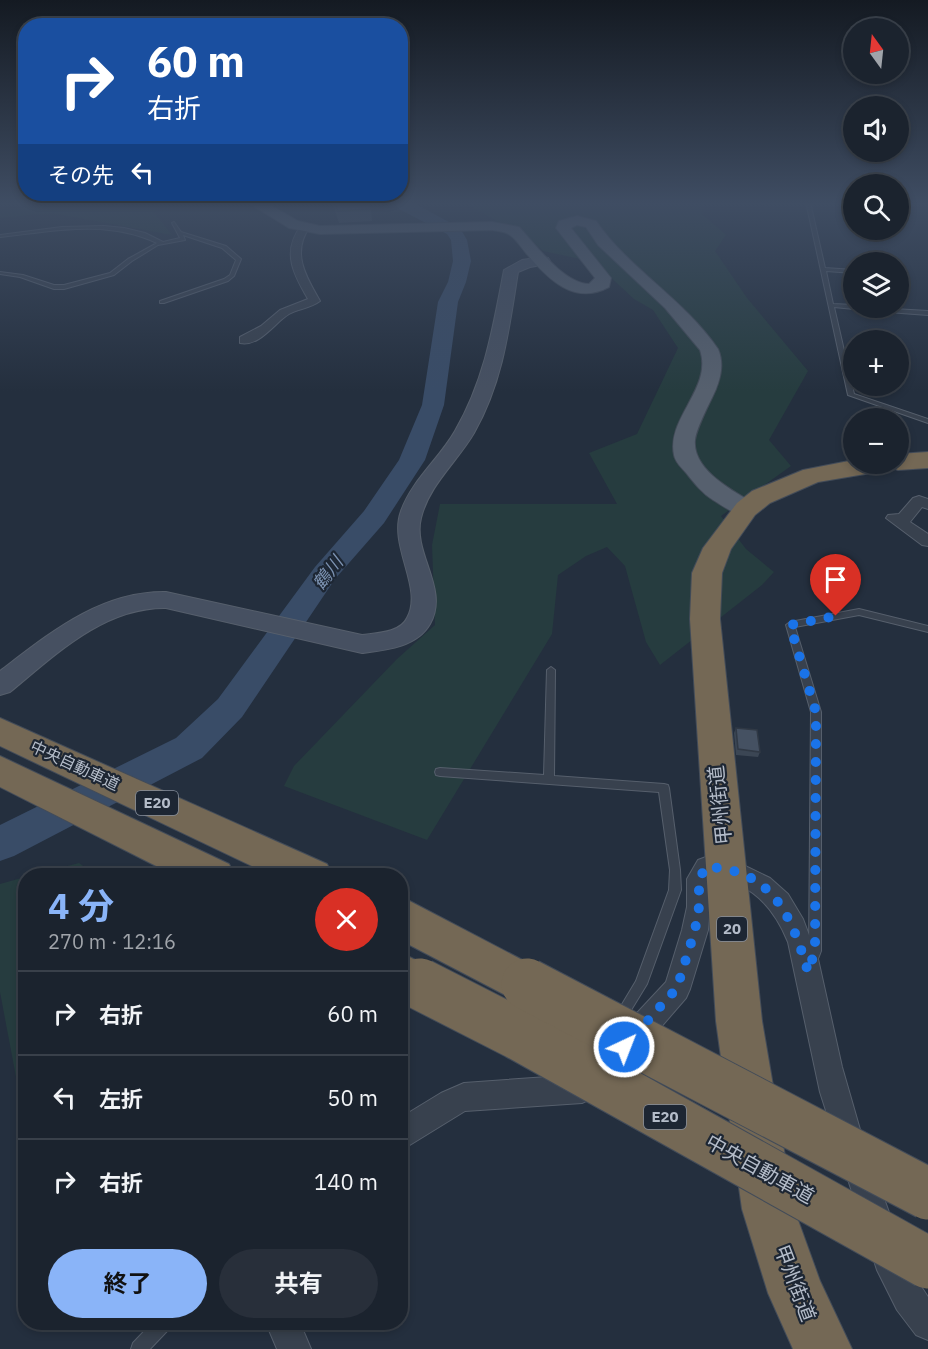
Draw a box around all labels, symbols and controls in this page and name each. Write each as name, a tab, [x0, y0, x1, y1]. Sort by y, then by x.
north arrow	[843, 18, 909, 84]
map controls	[843, 18, 909, 474]
text: 60 m	[147, 34, 245, 89]
icon: right	[48, 42, 126, 120]
text: 右折	[147, 90, 201, 125]
button: sound	[843, 96, 909, 162]
icon: left	[126, 156, 159, 189]
text: その先	[48, 160, 114, 189]
button: search	[843, 174, 909, 240]
button: layers	[843, 252, 909, 318]
button: +	[843, 330, 909, 396]
button: −	[843, 408, 909, 474]
water label: 鶴川	[307, 550, 349, 594]
pin	[810, 554, 861, 616]
icon: arrive	[819, 563, 852, 596]
street label: 中央自動車道	[27, 736, 123, 794]
street label: 甲州街道	[702, 764, 737, 846]
road number: E20	[136, 791, 178, 815]
text: 4 分	[48, 882, 114, 929]
button: close	[315, 888, 378, 951]
road number: 20	[717, 917, 747, 941]
text: 270 m · 12:16	[48, 928, 176, 955]
icon: right	[48, 997, 81, 1030]
text: 60 m	[327, 999, 378, 1028]
text: 右折	[99, 1000, 143, 1029]
position arrow	[592, 1015, 656, 1079]
icon: left	[48, 1081, 81, 1114]
text: 50 m	[327, 1083, 378, 1112]
text: 左折	[99, 1084, 143, 1113]
road number: E20	[644, 1105, 686, 1129]
street label: 中央自動車道	[701, 1128, 819, 1209]
icon: right	[48, 1165, 81, 1198]
text: 140 m	[314, 1167, 378, 1196]
text: 右折	[99, 1168, 143, 1197]
street label: 甲州街道	[769, 1241, 822, 1325]
button: 終了	[48, 1249, 207, 1318]
button: 共有	[219, 1249, 378, 1318]

